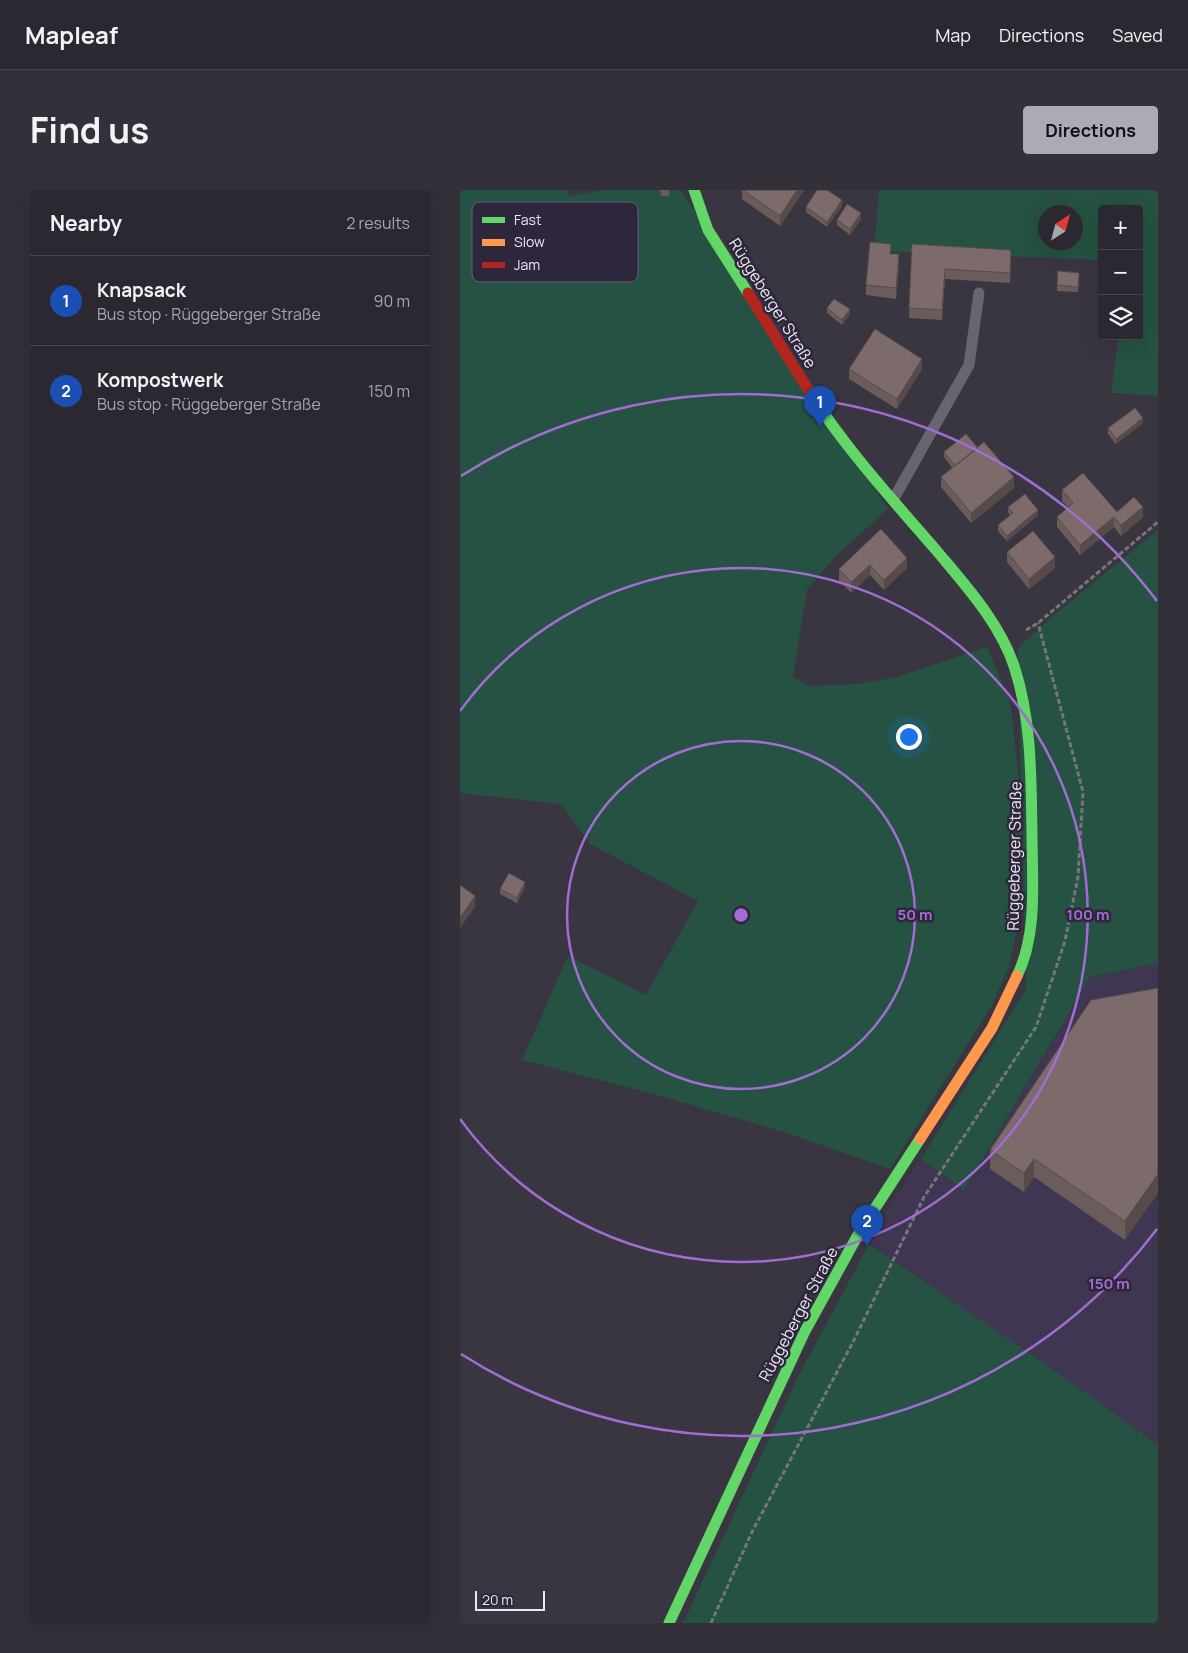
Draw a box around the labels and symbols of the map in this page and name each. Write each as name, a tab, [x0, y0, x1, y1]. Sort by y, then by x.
legend	[472, 202, 638, 282]
north arrow	[1038, 205, 1083, 250]
text: Fast	[514, 210, 542, 229]
text: Slow	[514, 232, 545, 251]
street label: Rüggeberger Straße	[724, 234, 822, 372]
text: Jam	[514, 255, 540, 274]
pin: 1	[804, 386, 836, 427]
your location	[896, 724, 922, 750]
street label: Rüggeberger Straße	[1002, 781, 1026, 931]
text: 50 m	[897, 904, 933, 925]
text: 100 m	[1067, 904, 1109, 925]
centre of rings	[732, 906, 750, 924]
pin: 2	[851, 1205, 883, 1246]
street label: Rüggeberger Straße	[753, 1243, 843, 1385]
text: 150 m	[1088, 1273, 1130, 1294]
scale bar	[475, 1588, 545, 1611]

